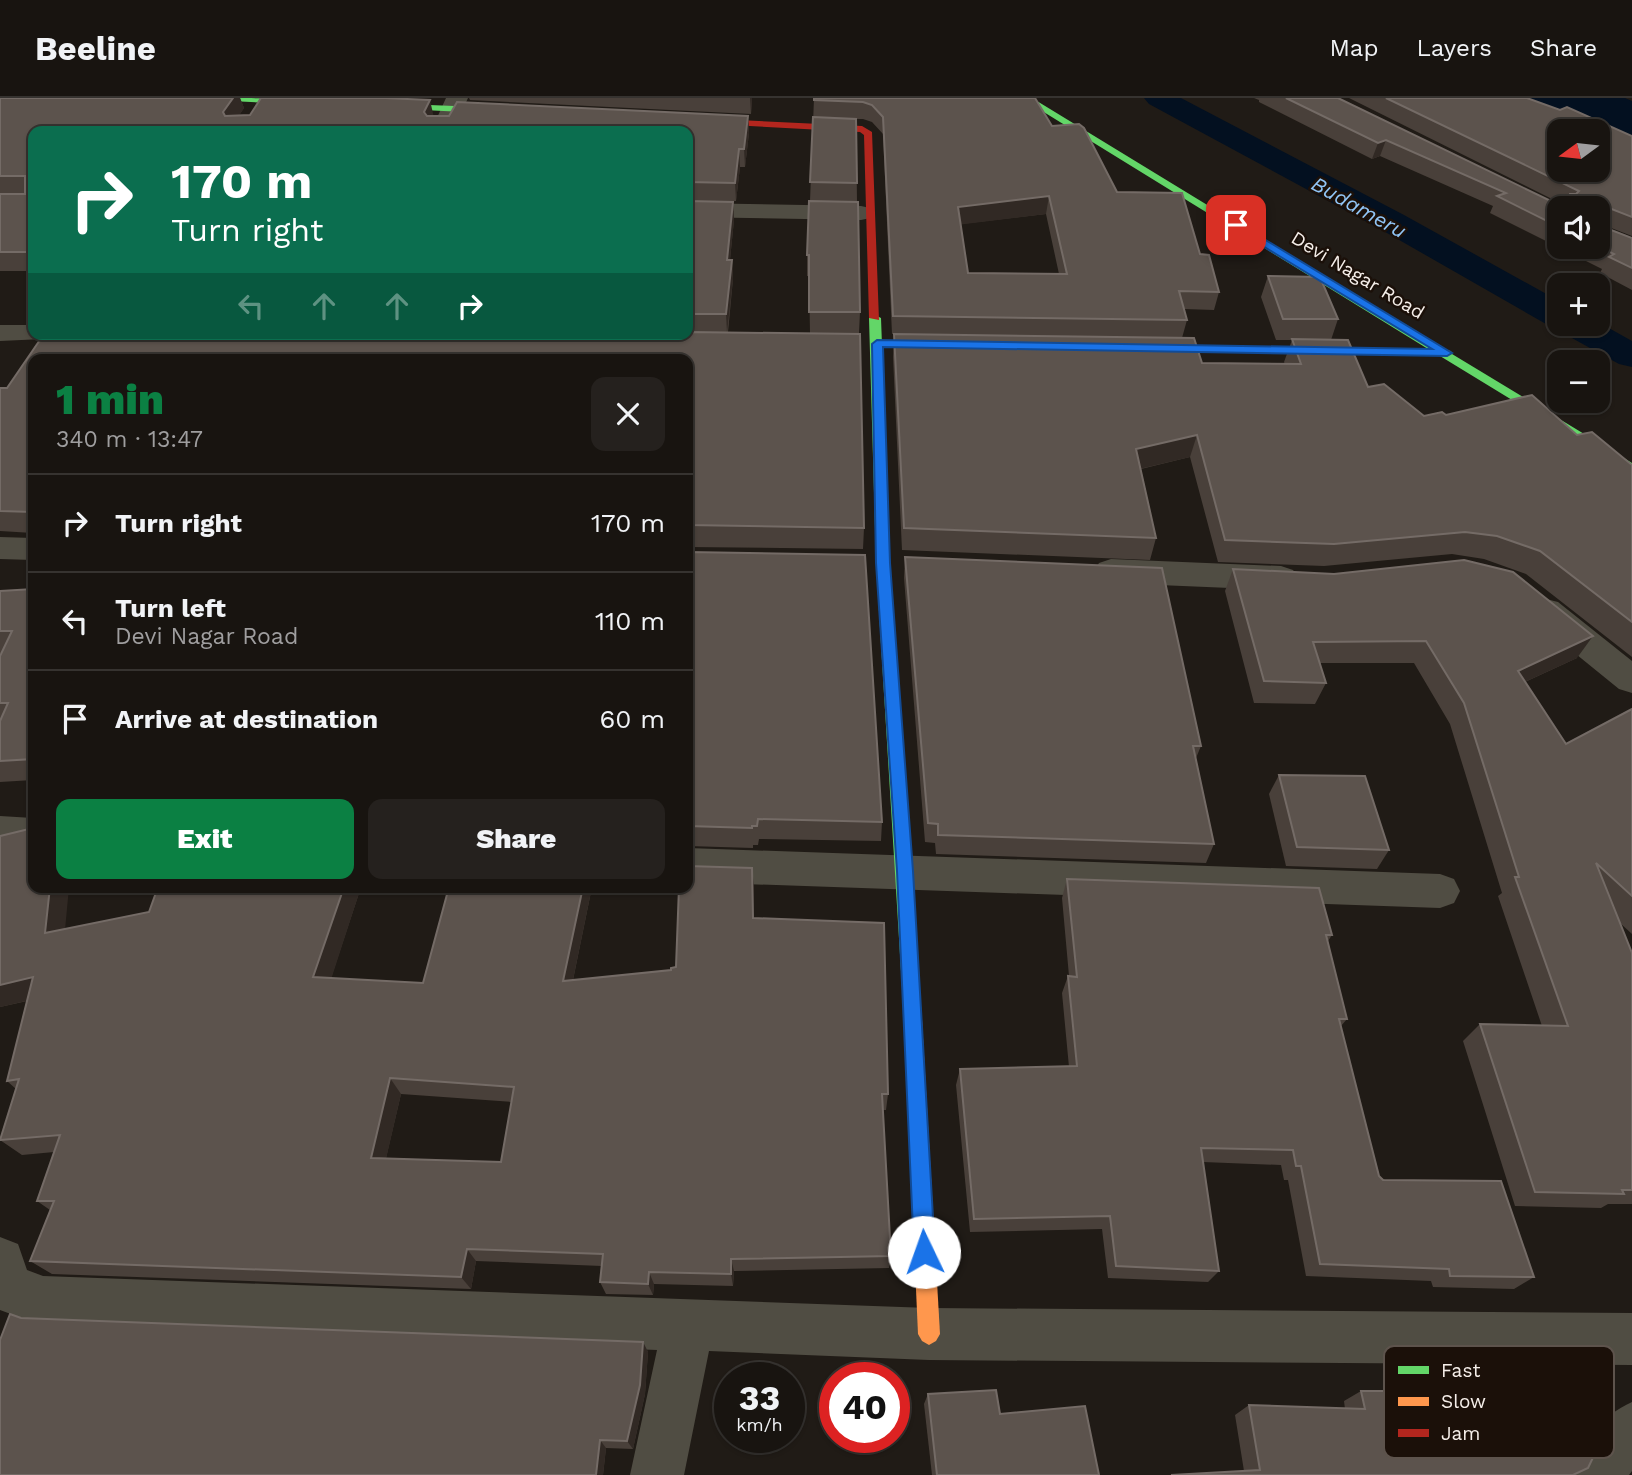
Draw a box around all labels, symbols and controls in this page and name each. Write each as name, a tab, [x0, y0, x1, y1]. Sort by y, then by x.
text: Beeline	[35, 29, 156, 68]
text: Map	[1330, 34, 1378, 62]
text: Layers	[1416, 34, 1492, 62]
text: Share	[1530, 34, 1597, 62]
north arrow	[1547, 119, 1610, 182]
map controls	[1547, 119, 1610, 413]
text: 170 m	[171, 152, 312, 210]
icon: right	[56, 154, 147, 245]
water label: Budameru	[1307, 171, 1411, 243]
pin	[1206, 195, 1266, 255]
button: sound	[1547, 196, 1610, 259]
icon: arrive	[1217, 206, 1255, 244]
text: Turn right	[171, 211, 323, 249]
street label: Devi Nagar Road	[1287, 226, 1429, 324]
button: +	[1547, 273, 1610, 336]
icon: left	[232, 287, 270, 325]
icon: ahead	[305, 287, 343, 325]
icon: ahead	[378, 287, 416, 325]
icon: right	[451, 287, 489, 325]
button: −	[1547, 350, 1610, 413]
text: 1 min	[56, 375, 164, 424]
button: close	[591, 377, 665, 451]
text: 340 m · 13:47	[56, 426, 203, 453]
icon: right	[56, 504, 94, 542]
text: Turn right	[115, 508, 242, 538]
text: 170 m	[591, 508, 665, 538]
text: Turn left	[115, 593, 226, 623]
icon: left	[56, 602, 94, 640]
text: 110 m	[595, 606, 665, 636]
text: Devi Nagar Road	[115, 623, 298, 650]
icon: arrive	[56, 700, 94, 738]
text: Arrive at destination	[115, 704, 378, 734]
text: 60 m	[599, 704, 665, 734]
button: Exit	[56, 799, 354, 879]
button: Share	[368, 799, 665, 879]
position arrow	[887, 1215, 961, 1289]
legend	[1384, 1346, 1614, 1458]
text: Fast	[1441, 1359, 1480, 1382]
speed limit sign: 40	[819, 1362, 910, 1453]
text: 33	[739, 1377, 780, 1419]
text: Slow	[1441, 1390, 1486, 1413]
text: km/h	[736, 1414, 783, 1435]
text: Jam	[1441, 1422, 1480, 1445]

